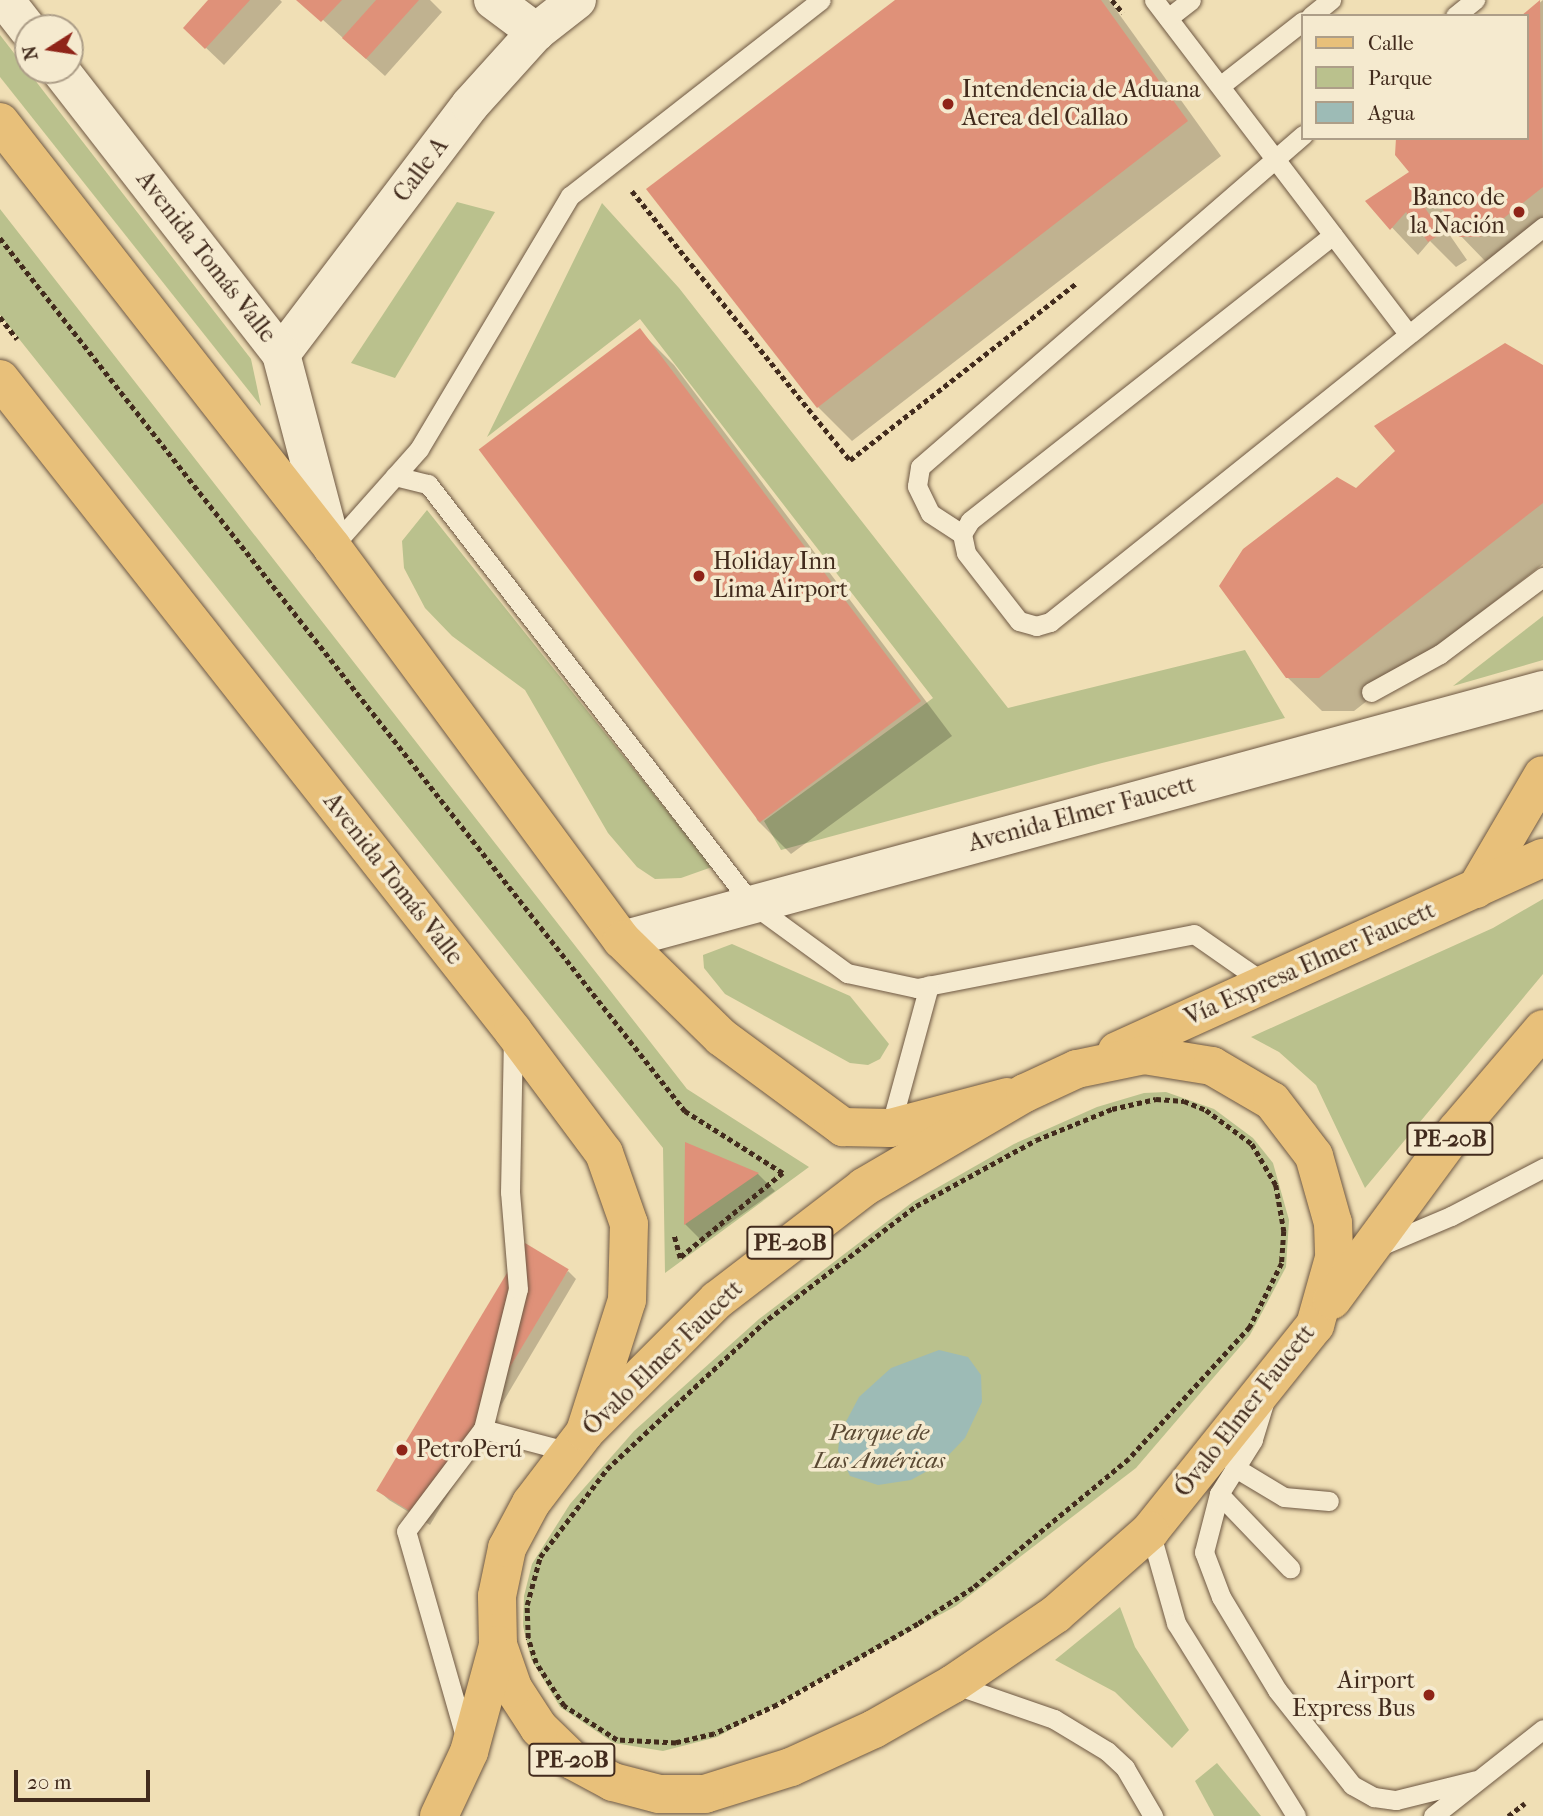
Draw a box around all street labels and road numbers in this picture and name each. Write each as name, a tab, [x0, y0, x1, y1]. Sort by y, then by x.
street label: Calle A	[388, 132, 454, 208]
street label: Avenida Tomás Valle	[130, 165, 282, 349]
street label: Avenida Elmer Faucett	[965, 770, 1199, 858]
street label: Avenida Tomás Valle	[317, 787, 469, 971]
street label: Vía Expresa Elmer Faucett	[1180, 896, 1440, 1032]
road number: PE-20B	[1406, 1120, 1494, 1158]
road number: PE-20B	[746, 1224, 834, 1262]
street label: Óvalo Elmer Faucett	[577, 1274, 749, 1442]
street label: Óvalo Elmer Faucett	[1169, 1319, 1321, 1503]
road number: PE-20B	[528, 1740, 616, 1779]

